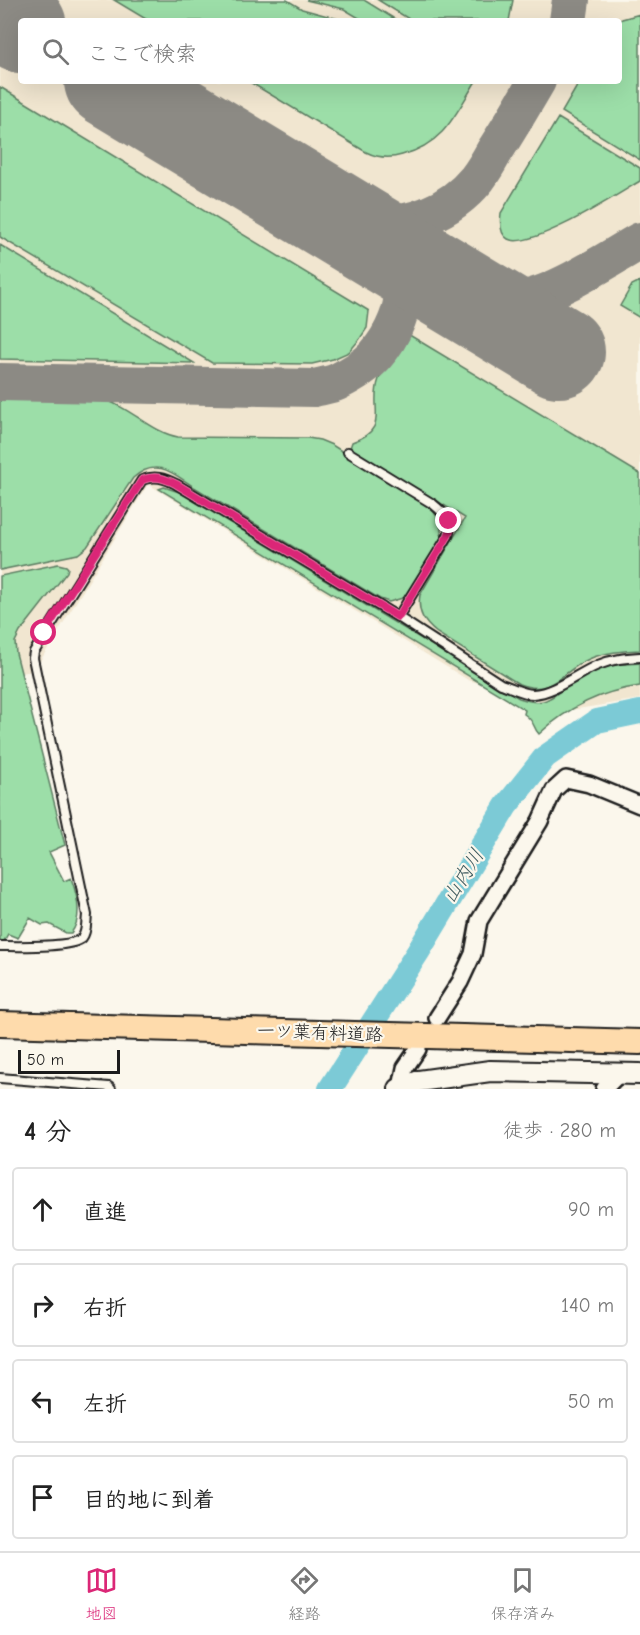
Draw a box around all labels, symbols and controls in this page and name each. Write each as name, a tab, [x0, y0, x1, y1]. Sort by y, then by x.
search box	[18, 18, 622, 84]
icon: search	[39, 35, 72, 68]
text: ここで検索	[87, 41, 197, 67]
route end	[435, 507, 461, 533]
route start	[30, 619, 56, 645]
water label: 山内川	[437, 844, 489, 908]
street label: 一ツ葉有料道路	[257, 1020, 383, 1046]
scale bar	[18, 1047, 120, 1074]
text: 50 m	[27, 1051, 64, 1069]
text: 4 分	[24, 1117, 71, 1147]
text: 徒歩 · 280 m	[503, 1119, 616, 1142]
icon: ahead	[26, 1193, 59, 1226]
text: 90 m	[568, 1198, 614, 1221]
text: 直進	[83, 1199, 127, 1225]
icon: right	[26, 1289, 59, 1322]
text: 140 m	[561, 1294, 614, 1317]
text: 右折	[83, 1295, 127, 1321]
icon: left	[26, 1385, 59, 1418]
text: 50 m	[568, 1390, 614, 1413]
text: 左折	[83, 1391, 127, 1417]
icon: arrive	[26, 1481, 59, 1514]
text: 目的地に到着	[83, 1487, 215, 1513]
tab: 地図	[85, 1564, 118, 1624]
tab: 経路	[288, 1564, 321, 1624]
tab: 保存済み	[491, 1564, 555, 1624]

